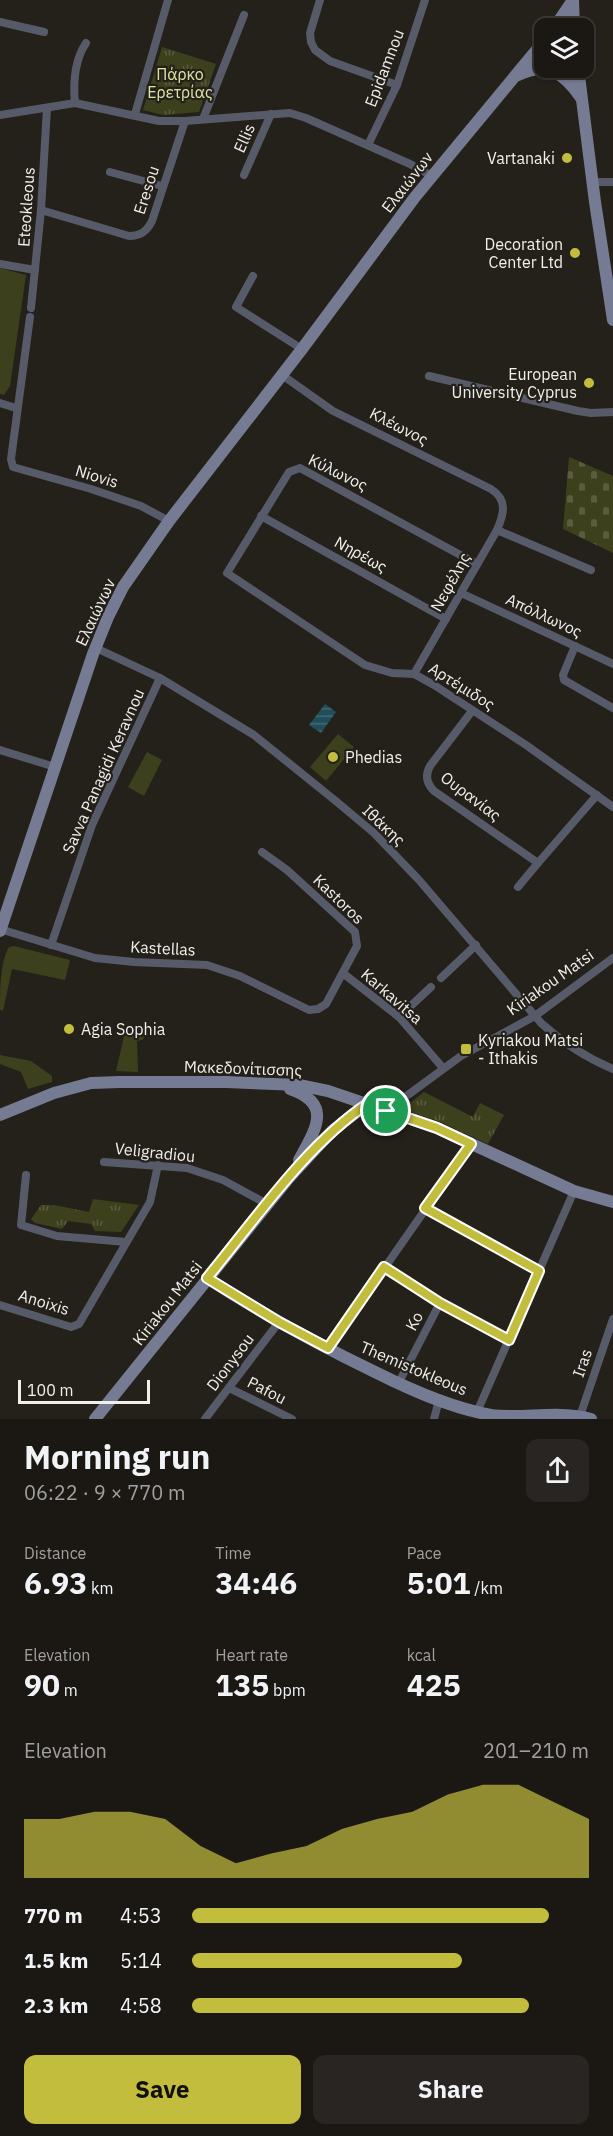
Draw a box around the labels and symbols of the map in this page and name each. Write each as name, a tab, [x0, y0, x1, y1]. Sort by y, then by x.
street label: Epidamnou	[360, 26, 408, 110]
park label: Πάρκο Ερετρίας	[147, 64, 213, 102]
street label: Ellis	[229, 120, 259, 156]
street label: Ελαιώνων	[377, 147, 437, 217]
place label: Vartanaki	[487, 148, 555, 168]
marker: Vartanaki	[560, 151, 574, 165]
street label: Eresou	[129, 163, 163, 217]
street label: Eteokleous	[13, 166, 39, 248]
place label: Decoration Center Ltd	[485, 234, 563, 272]
marker: Decoration Center Ltd	[568, 246, 582, 260]
place label: European University Cyprus	[452, 364, 577, 402]
marker: European University Cyprus	[582, 376, 596, 390]
street label: Κλέωνος	[366, 403, 432, 449]
street label: Κύλωνος	[305, 449, 371, 495]
street label: Niovis	[73, 460, 121, 492]
street label: Νηρέως	[331, 531, 391, 577]
street label: Νεφέλης	[426, 549, 474, 615]
street label: Ελαιώνων	[71, 575, 119, 649]
street label: Απόλλωνος	[503, 589, 586, 641]
street label: Αρτέμιδος	[425, 658, 499, 714]
street label: Savva Panagidi Keravnou	[58, 685, 148, 857]
place label: Phedias	[345, 747, 402, 767]
marker: Phedias	[326, 750, 340, 764]
street label: Ουρανίας	[437, 767, 505, 825]
street label: Ιθάκης	[359, 800, 410, 850]
street label: Kastoros	[309, 870, 369, 928]
street label: Kastellas	[130, 936, 196, 960]
street label: Kiriakou Matsi	[503, 945, 597, 1019]
street label: Karkavitsa	[357, 964, 427, 1028]
place label: Agia Sophia	[81, 1019, 166, 1039]
marker: Agia Sophia	[62, 1022, 76, 1036]
place label: Kyriakou Matsi - Ithakis	[478, 1030, 583, 1068]
marker: Kyriakou Matsi - Ithakis	[459, 1042, 473, 1056]
street label: Μακεδονίτισσης	[184, 1056, 303, 1080]
pin	[360, 1085, 411, 1136]
street label: Veligradiou	[114, 1138, 196, 1166]
street label: Kiriakou Matsi	[128, 1257, 206, 1349]
street label: Anoixis	[16, 1285, 72, 1319]
street label: Ko	[401, 1308, 427, 1334]
street label: Dionysou	[202, 1329, 258, 1395]
street label: Themistokleous	[357, 1336, 471, 1400]
street label: Iras	[568, 1346, 596, 1380]
street label: Pafou	[244, 1372, 290, 1408]
scale bar	[18, 1377, 150, 1404]

